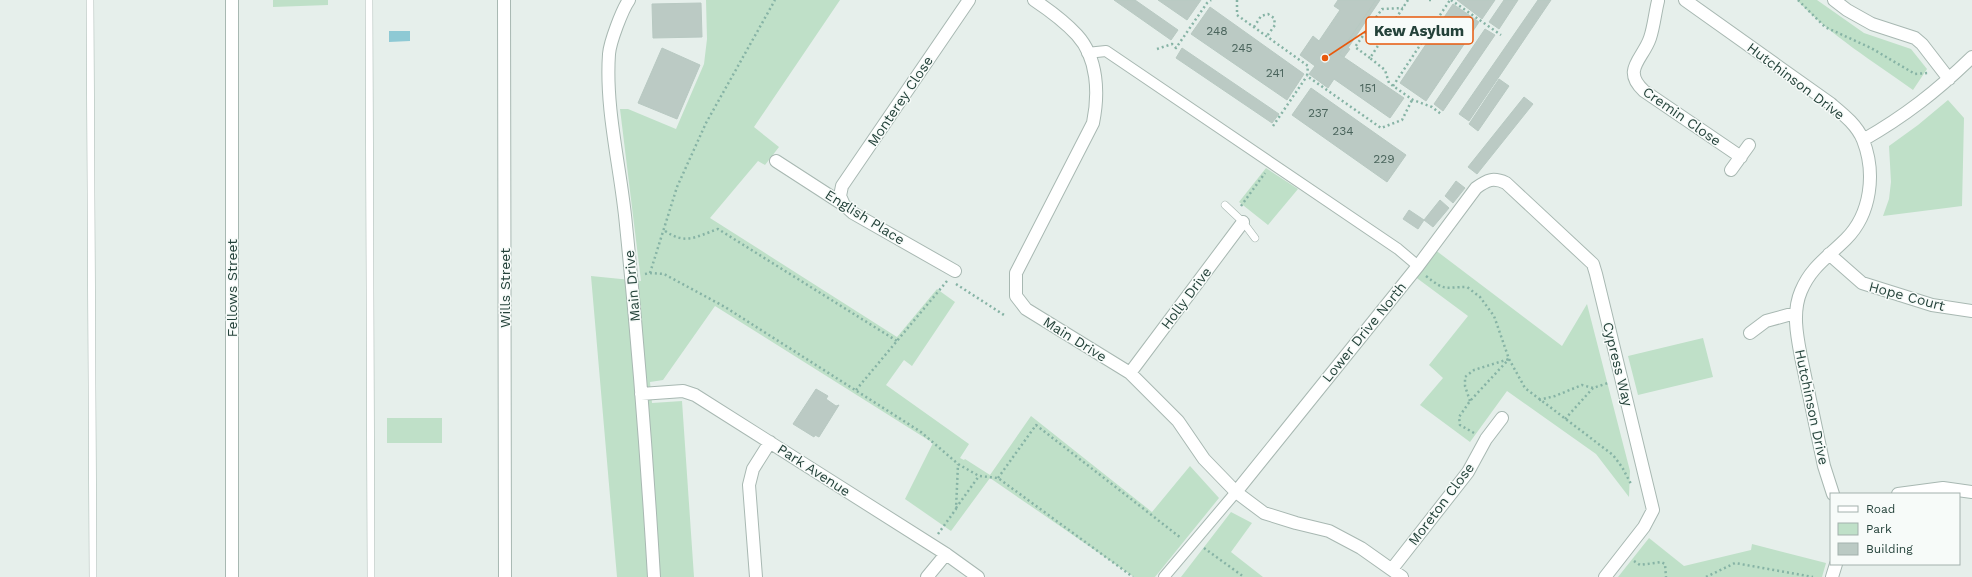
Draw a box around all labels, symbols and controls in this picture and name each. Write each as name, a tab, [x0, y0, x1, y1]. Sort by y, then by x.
callout: Kew Asylum	[1366, 17, 1473, 44]
text: Kew Asylum	[1374, 22, 1464, 40]
house number: 248	[1206, 24, 1228, 38]
street label: Hutchinson Drive	[1744, 39, 1848, 123]
house number: 245	[1232, 41, 1252, 55]
street label: Monterey Close	[864, 53, 936, 149]
house number: 241	[1266, 66, 1284, 80]
house number: 151	[1360, 81, 1376, 95]
street label: Cremin Close	[1640, 83, 1724, 149]
house number: 237	[1308, 106, 1328, 120]
house number: 234	[1332, 124, 1354, 138]
house number: 229	[1373, 152, 1395, 166]
street label: English Place	[822, 186, 908, 248]
street label: Fellows Street	[224, 239, 240, 337]
street label: Wills Street	[497, 248, 513, 328]
street label: Main Drive	[621, 250, 643, 322]
street label: Holly Drive	[1158, 264, 1214, 332]
street label: Hope Court	[1867, 278, 1947, 314]
street label: Lower Drive North	[1319, 279, 1409, 385]
street label: Main Drive	[1040, 313, 1110, 365]
street label: Cypress Way	[1600, 320, 1636, 408]
street label: Hutchinson Drive	[1792, 348, 1832, 466]
street label: Park Avenue	[775, 441, 853, 499]
street label: Moreton Close	[1405, 460, 1477, 548]
legend	[1830, 493, 1960, 565]
text: Road	[1866, 502, 1895, 516]
text: Park	[1866, 522, 1892, 536]
text: Building	[1866, 542, 1913, 556]

